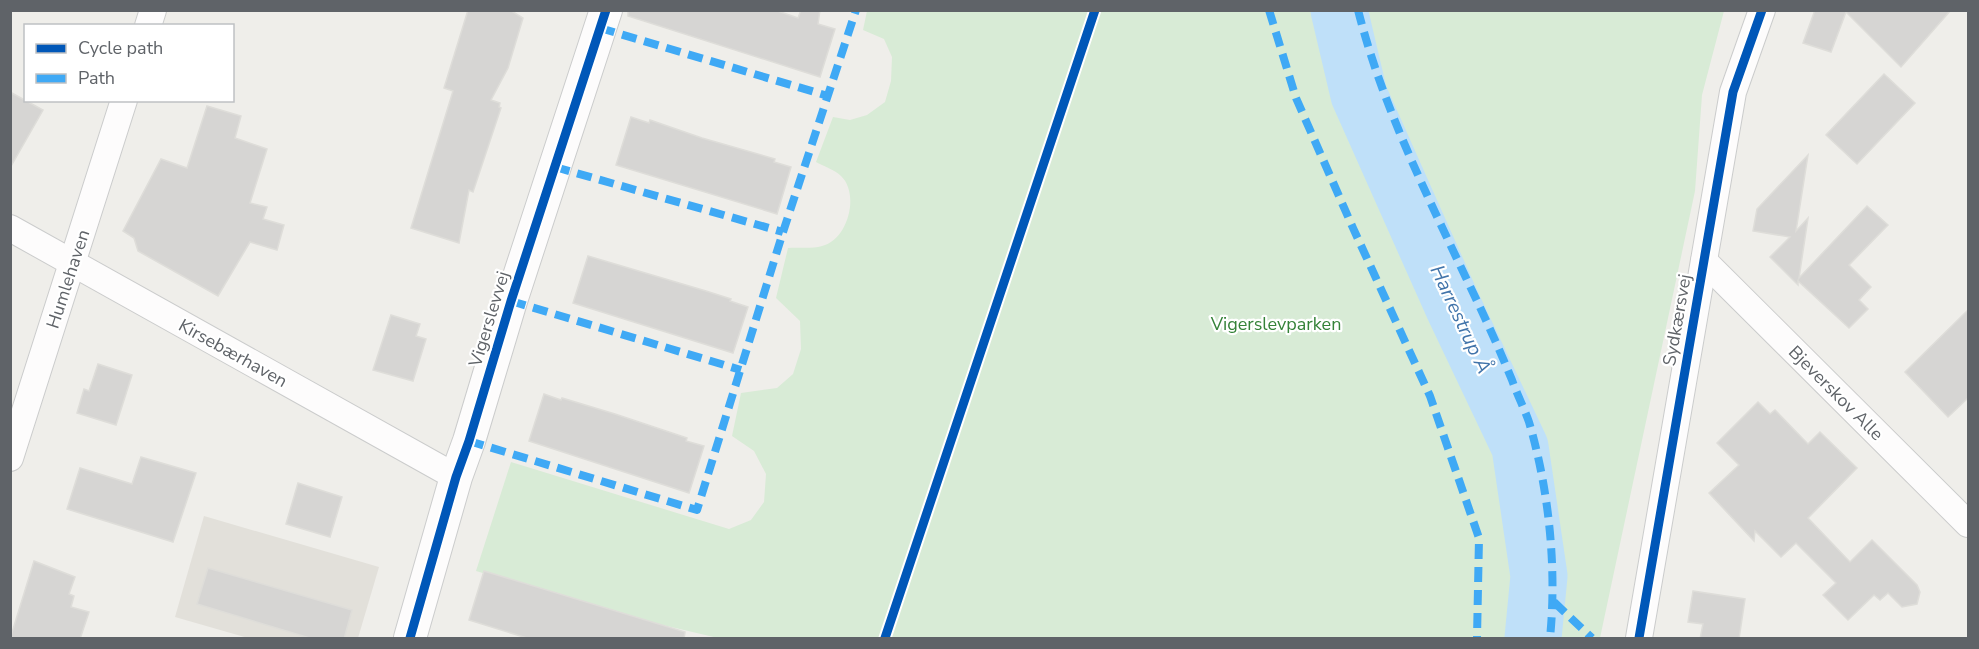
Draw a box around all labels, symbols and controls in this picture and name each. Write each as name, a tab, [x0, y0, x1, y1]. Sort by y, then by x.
legend	[24, 24, 234, 102]
text: Cycle path	[78, 36, 163, 60]
text: Path	[78, 66, 115, 90]
street label: Humlehaven	[41, 226, 95, 332]
water label: Harrestrup Å	[1424, 261, 1497, 378]
street label: Vigerslevvej	[463, 268, 515, 371]
street label: Sydkærsvej	[1657, 272, 1697, 368]
park label: Vigerslevparken	[1210, 312, 1341, 336]
street label: Kirsebærhaven	[174, 313, 292, 393]
street label: Bjeverskov Alle	[1783, 340, 1889, 446]

